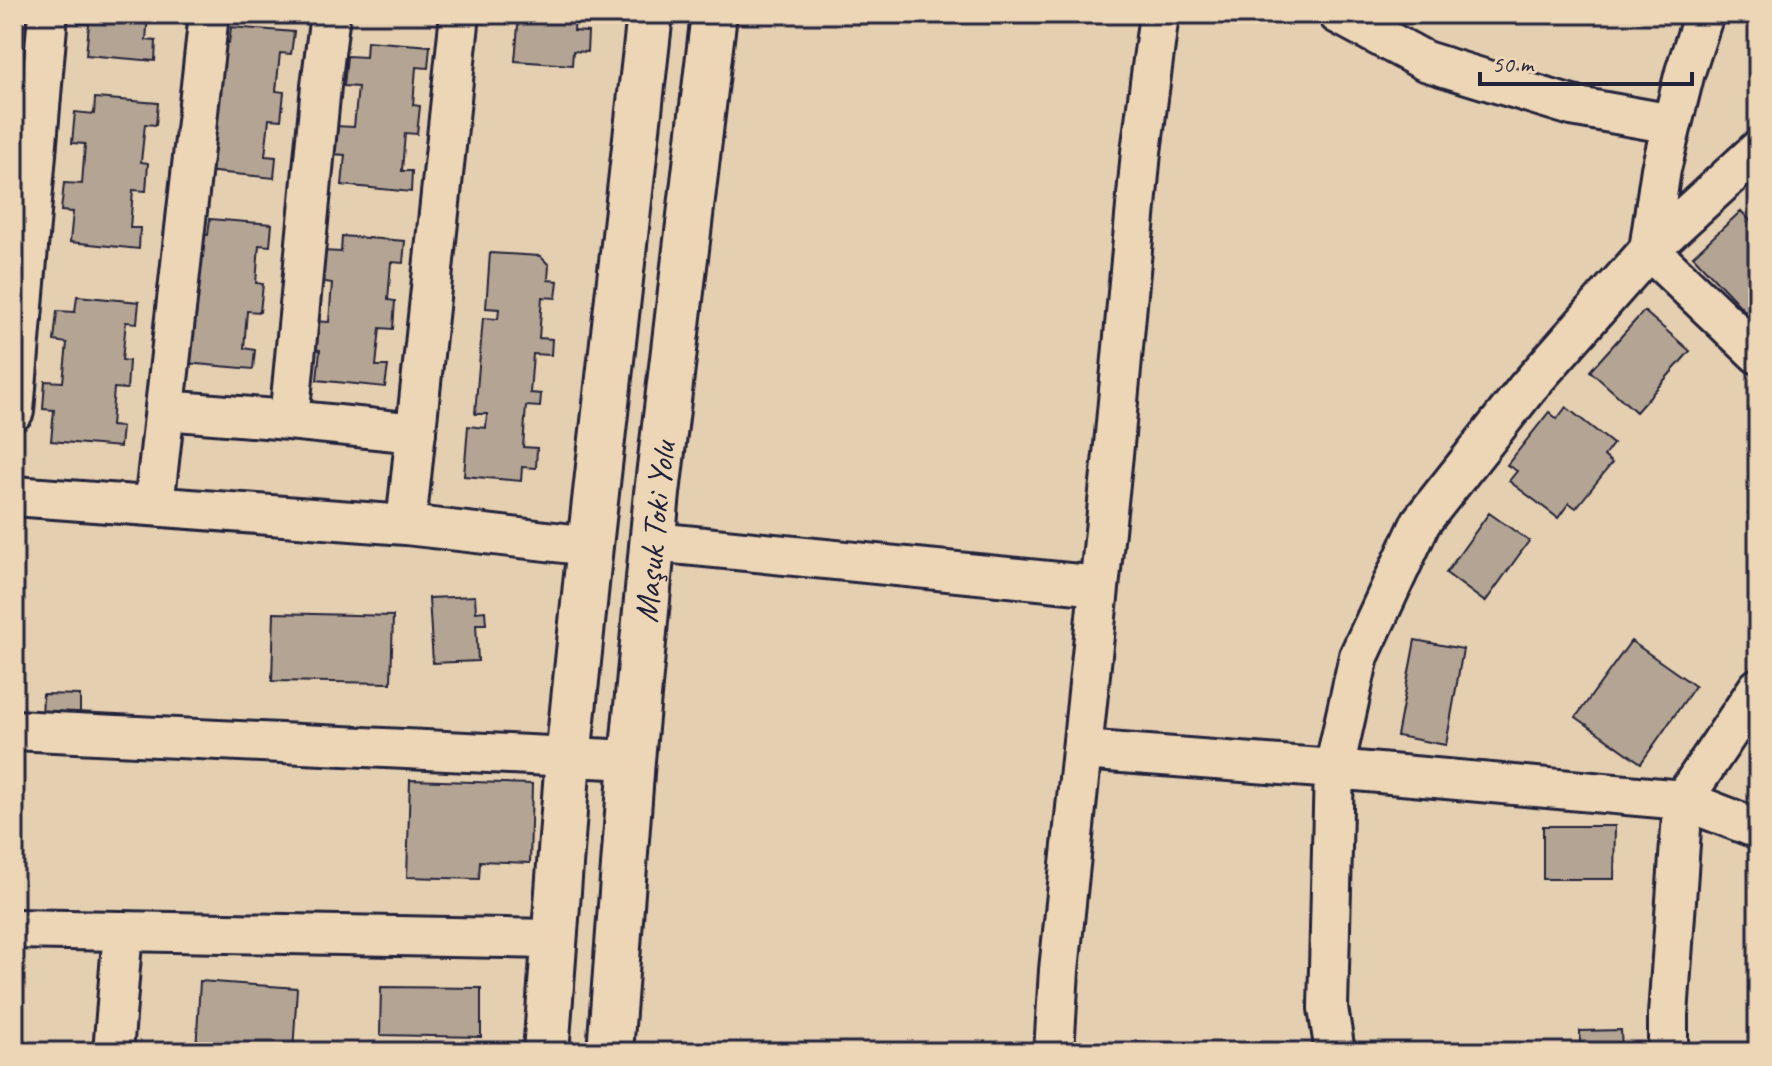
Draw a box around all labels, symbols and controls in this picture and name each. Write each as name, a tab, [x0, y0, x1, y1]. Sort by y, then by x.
scale bar	[1480, 36, 1692, 86]
text: 50 m	[1492, 49, 1535, 79]
street label: Maşuk Toki Yolu	[624, 437, 685, 624]

